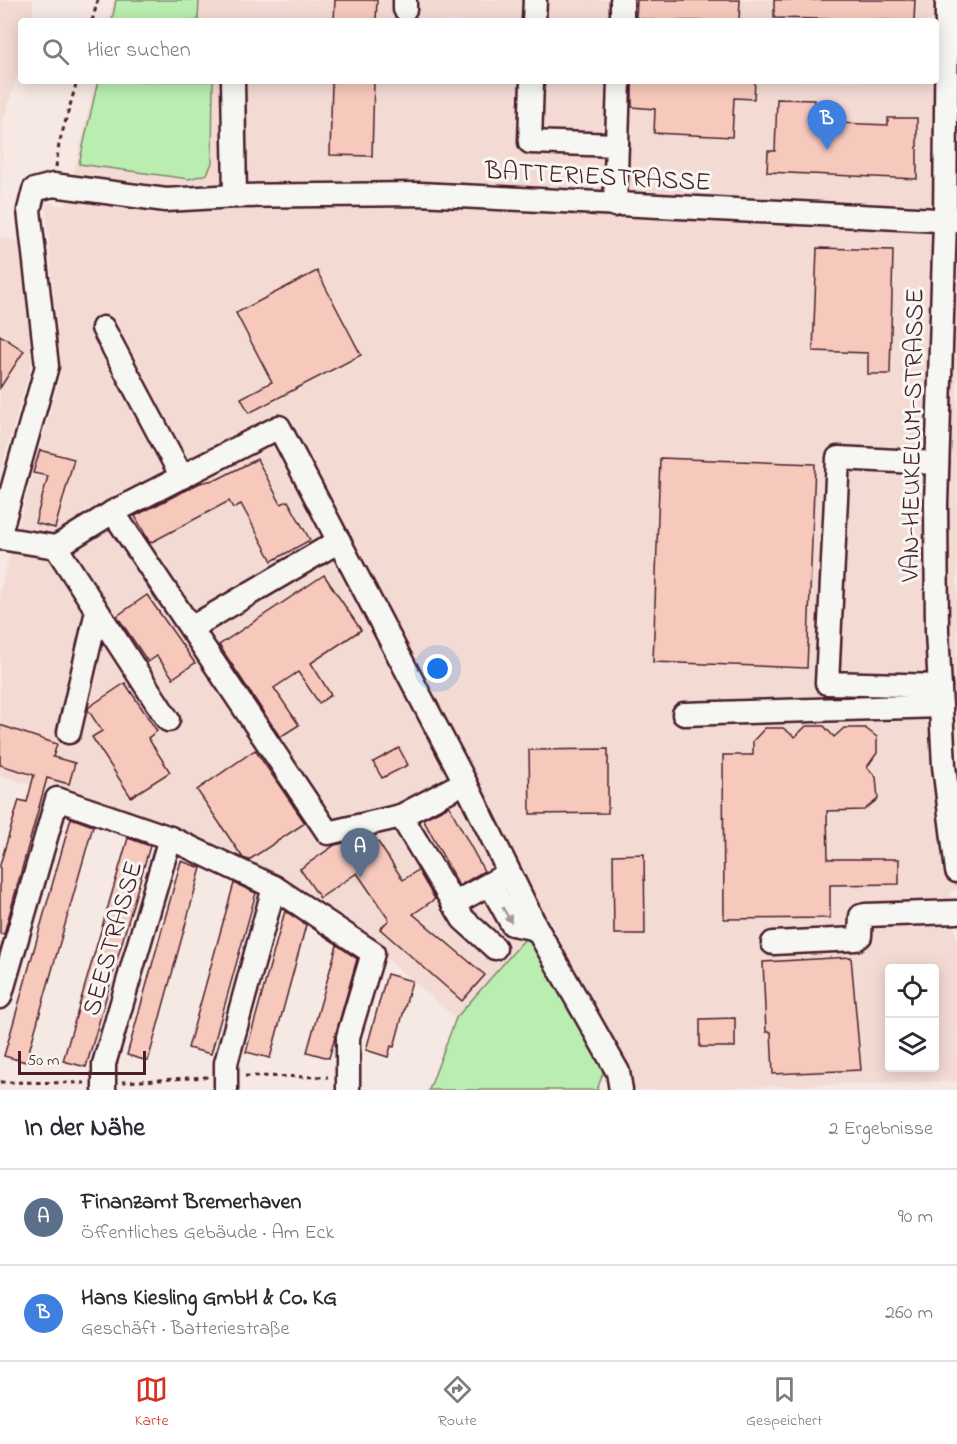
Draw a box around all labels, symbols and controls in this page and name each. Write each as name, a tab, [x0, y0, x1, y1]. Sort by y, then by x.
search box	[18, 18, 939, 84]
icon: search	[39, 35, 72, 68]
text: Hier suchen	[87, 35, 191, 67]
pin: B	[808, 100, 846, 150]
street label: BATTERIESTRASSE	[483, 153, 712, 203]
street label: VAN-HEUKELUM-STRASSE	[892, 288, 936, 583]
your location	[423, 654, 452, 683]
pin: A	[340, 828, 380, 878]
street label: SEESTRASSE	[74, 857, 154, 1021]
one-way arrow	[502, 907, 513, 923]
map controls	[885, 964, 939, 1072]
button: locate	[885, 964, 939, 1018]
button: layers	[885, 1018, 939, 1072]
scale bar	[18, 1048, 146, 1076]
text: 50 m	[27, 1049, 59, 1073]
text: In der Nähe	[24, 1110, 145, 1148]
text: 2 Ergebnisse	[828, 1115, 933, 1144]
text: Finanzamt Bremerhaven	[81, 1187, 301, 1219]
text: A	[37, 1203, 50, 1232]
text: 90 m	[898, 1203, 933, 1232]
text: Öffentliches Gebäude · Am Eck	[81, 1219, 334, 1248]
text: Hans Kiesling GmbH & Co. KG	[81, 1283, 337, 1315]
text: B	[37, 1299, 50, 1328]
text: 260 m	[885, 1299, 933, 1328]
text: Geschäft · Batteriestraße	[81, 1315, 289, 1344]
tab: Karte	[135, 1373, 169, 1433]
tab: Route	[438, 1373, 477, 1433]
tab: Gespeichert	[746, 1373, 822, 1433]

